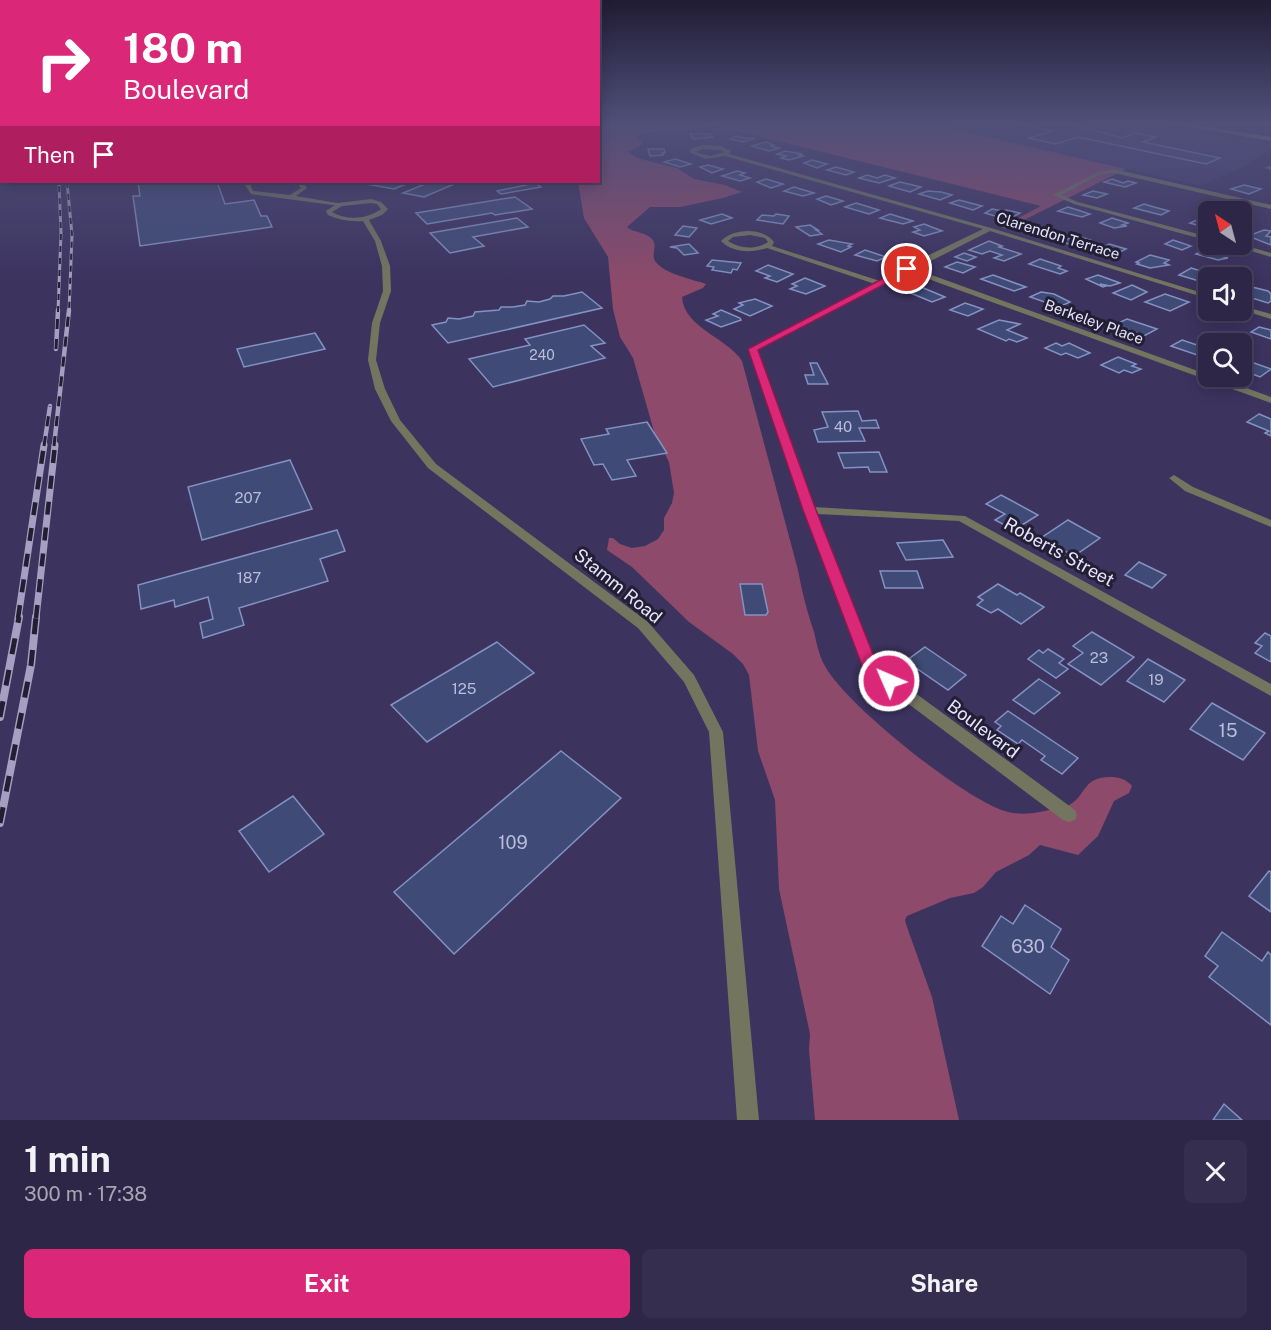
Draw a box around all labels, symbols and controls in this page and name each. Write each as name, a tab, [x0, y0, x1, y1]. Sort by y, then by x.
text: 180 m	[123, 23, 243, 72]
icon: right	[24, 24, 102, 102]
text: Boulevard	[123, 73, 249, 105]
icon: arrive	[87, 138, 120, 171]
text: Then	[24, 142, 75, 168]
north arrow	[1198, 201, 1252, 255]
map controls	[1198, 201, 1252, 387]
street label: Clarendon Terrace	[994, 209, 1122, 262]
pin	[881, 243, 932, 294]
icon: arrive	[890, 252, 923, 285]
button: sound	[1198, 267, 1252, 321]
street label: Berkeley Place	[1042, 296, 1146, 347]
button: search	[1198, 333, 1252, 387]
house number: 240	[529, 347, 555, 363]
house number: 40	[834, 418, 852, 435]
house number: 207	[235, 489, 261, 506]
street label: Roberts Street	[1000, 513, 1118, 590]
street label: Stamm Road	[570, 544, 666, 627]
house number: 187	[237, 569, 261, 586]
position arrow	[857, 649, 921, 713]
house number: 23	[1090, 649, 1108, 666]
house number: 19	[1148, 671, 1164, 688]
house number: 125	[452, 680, 476, 697]
street label: Boulevard	[943, 695, 1023, 762]
house number: 15	[1219, 720, 1237, 741]
house number: 109	[498, 832, 528, 853]
house number: 630	[1011, 936, 1045, 957]
text: 1 min	[24, 1138, 111, 1180]
button: close	[1184, 1140, 1247, 1203]
text: 300 m · 17:38	[24, 1182, 147, 1206]
button: Exit	[24, 1249, 630, 1318]
button: Share	[642, 1249, 1247, 1318]

